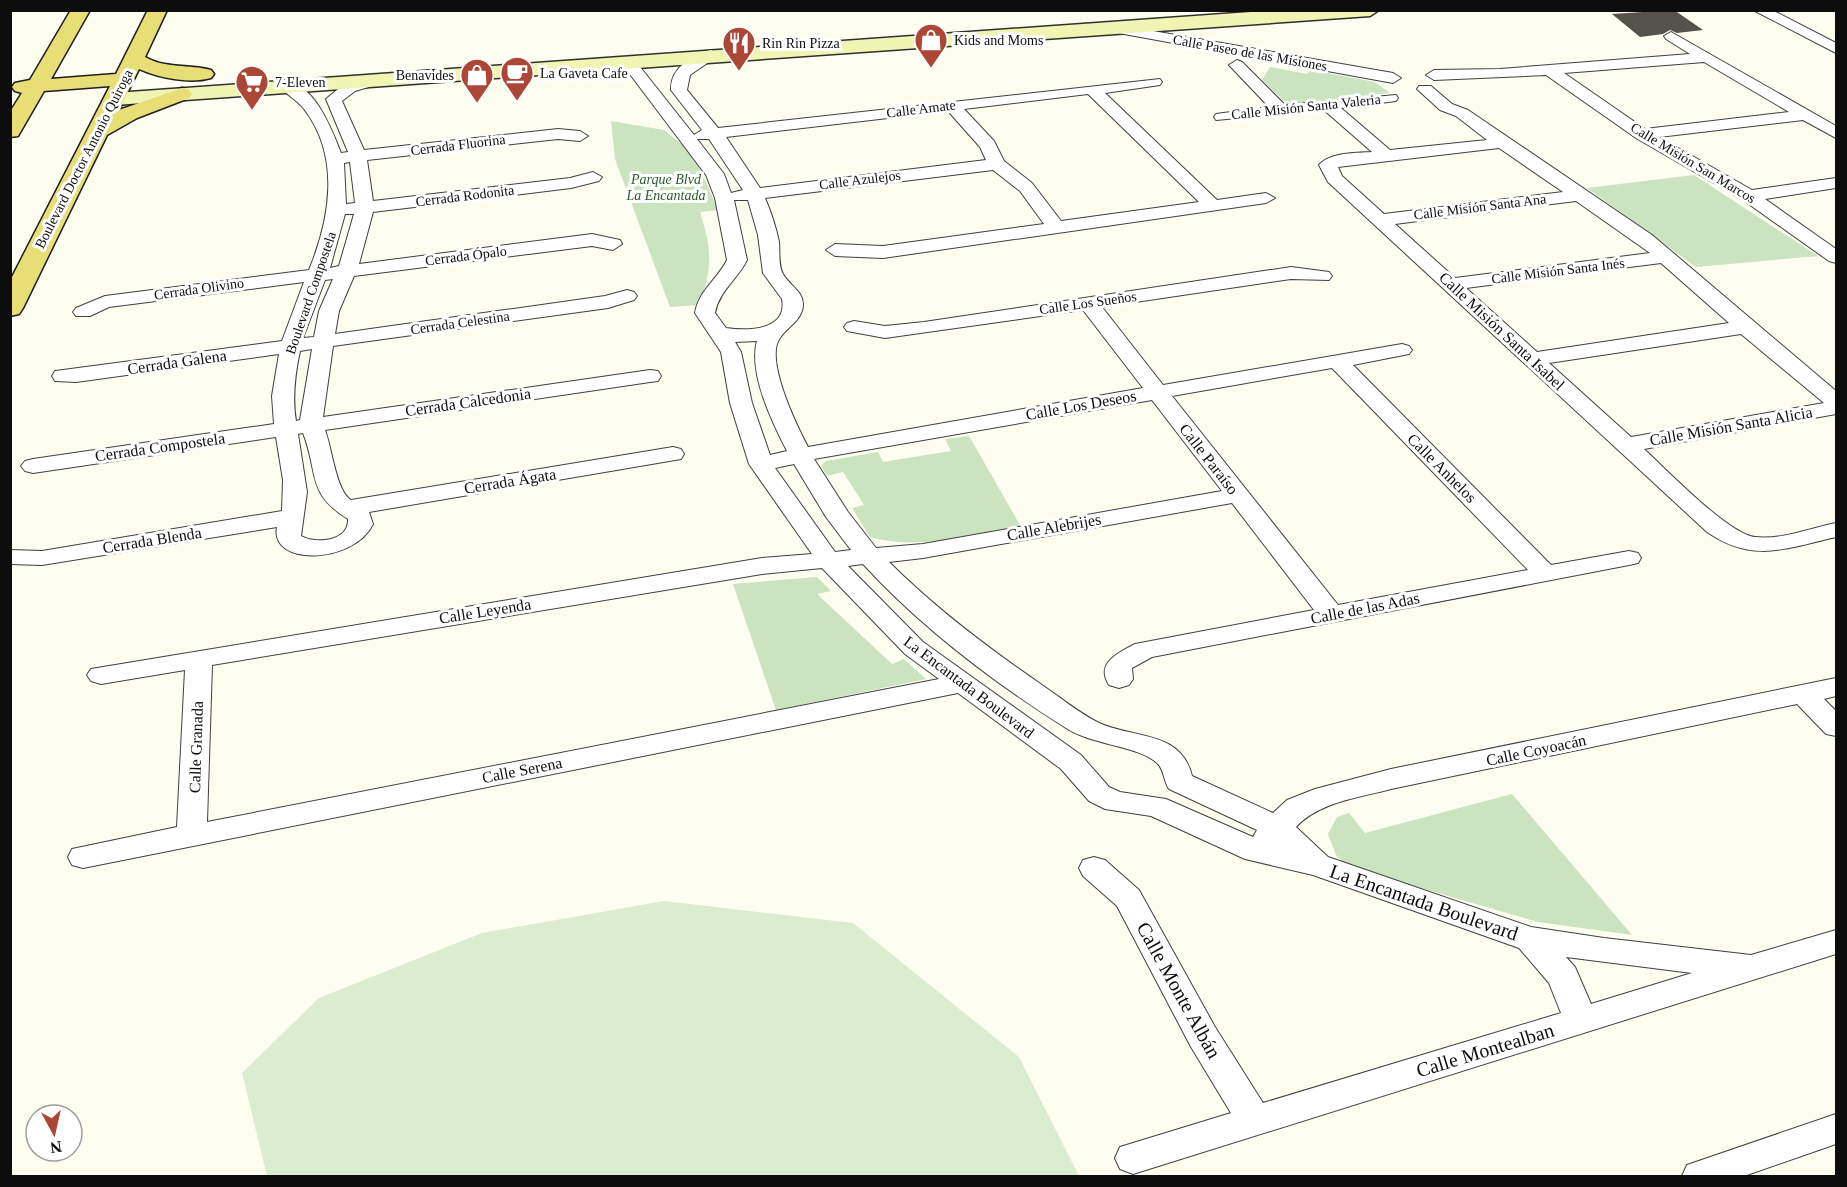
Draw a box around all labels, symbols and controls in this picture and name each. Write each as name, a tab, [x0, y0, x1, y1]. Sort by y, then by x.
shop icon: Kids and Moms	[913, 22, 949, 69]
restaurant icon: Rin Rin Pizza	[721, 25, 757, 72]
street label: Calle Paseo de las Misiones	[1172, 32, 1328, 74]
place label: Kids and Moms	[954, 33, 1043, 48]
place label: Rin Rin Pizza	[762, 36, 841, 51]
cafe icon: La Gaveta Cafe	[499, 55, 535, 102]
shop icon: Benavides	[459, 57, 495, 104]
supermarket icon: 7-Eleven	[234, 64, 270, 111]
street label: Boulevard Doctor Antonio Quiroga	[32, 66, 136, 251]
place label: La Gaveta Cafe	[540, 66, 628, 81]
place label: Benavides	[396, 68, 454, 83]
place label: 7-Eleven	[275, 75, 326, 90]
street label: Calle Misión Santa Valeria	[1231, 92, 1382, 122]
street label: Calle Amate	[886, 97, 956, 121]
street label: Calle Misión San Marcos	[1628, 120, 1758, 206]
street label: Cerrada Fluorina	[410, 132, 507, 158]
street label: Calle Azulejos	[818, 168, 902, 192]
park label: Parque Blvd La Encantada	[626, 172, 705, 203]
street label: Cerrada Rodonita	[415, 182, 516, 209]
street label: Calle Misión Santa Ana	[1413, 191, 1548, 223]
street label: Boulevard Compostela	[283, 229, 339, 356]
street label: Cerrada Ópalo	[424, 243, 508, 268]
street label: Calle Misión Santa Inés	[1491, 255, 1625, 287]
street label: Calle Misión Santa Isabel	[1436, 269, 1568, 394]
street label: Cerrada Olivino	[153, 275, 245, 303]
street label: Calle Los Sueños	[1038, 289, 1138, 317]
street label: Cerrada Celestina	[409, 309, 511, 337]
street label: Cerrada Galena	[126, 347, 228, 377]
street label: Cerrada Calcedonia	[404, 385, 532, 419]
street label: Calle Los Deseos	[1024, 387, 1138, 423]
street label: Calle Misión Santa Alicia	[1648, 403, 1814, 449]
street label: Calle Paraíso	[1176, 420, 1242, 498]
street label: Cerrada Compostela	[94, 429, 226, 466]
street label: Calle Anhelos	[1404, 430, 1480, 506]
street label: Cerrada Ágata	[463, 464, 557, 498]
street label: Calle Alebrijes	[1005, 510, 1103, 545]
street label: Cerrada Blenda	[101, 524, 203, 556]
street label: Calle de las Adas	[1309, 589, 1421, 627]
street label: Calle Leyenda	[438, 595, 532, 628]
street label: La Encantada Boulevard	[901, 633, 1037, 741]
street label: Calle Granada	[186, 701, 206, 793]
street label: Calle Coyoacán	[1484, 731, 1588, 770]
street label: Calle Serena	[480, 754, 564, 786]
street label: La Encantada Boulevard	[1327, 859, 1521, 945]
street label: Calle Monte Albán	[1132, 918, 1226, 1062]
street label: Calle Montealban	[1414, 1019, 1556, 1081]
north arrow	[24, 1103, 84, 1163]
text: N	[49, 1138, 63, 1157]

